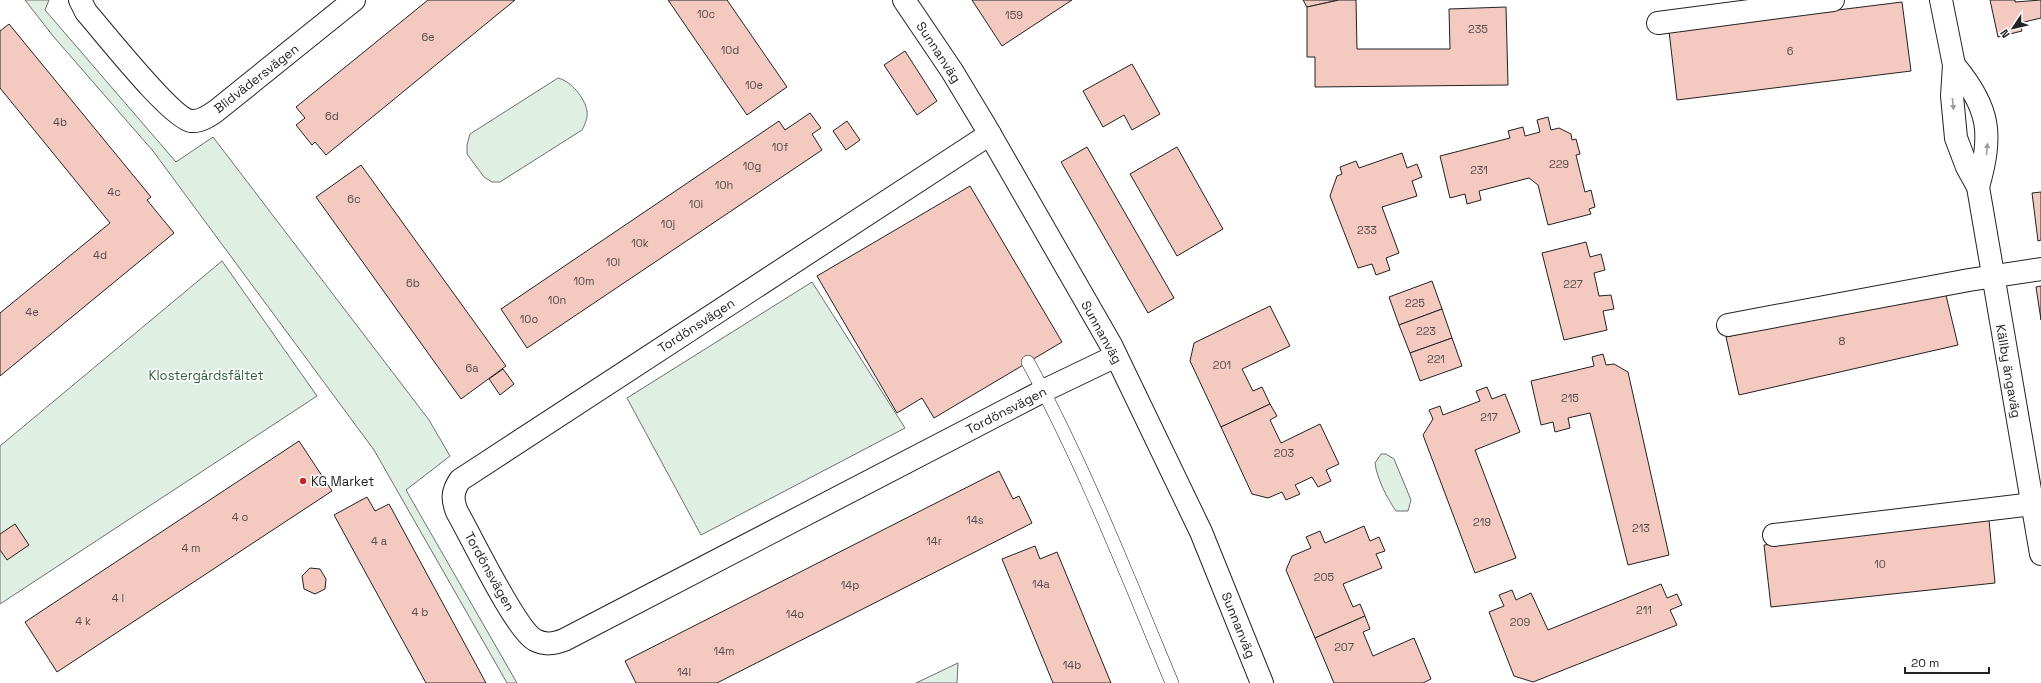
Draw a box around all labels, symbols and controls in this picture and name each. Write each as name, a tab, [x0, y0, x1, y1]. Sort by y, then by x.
house number: 10c	[697, 7, 715, 21]
house number: 159	[1005, 8, 1023, 22]
north arrow	[1993, 8, 2033, 48]
street label: Sunnanväg	[913, 18, 965, 86]
house number: 235	[1468, 22, 1488, 36]
text: N	[1997, 27, 2013, 41]
house number: 6e	[421, 30, 435, 44]
street label: Blidvädersvägen	[210, 40, 302, 117]
house number: 10d	[721, 43, 739, 57]
house number: 6	[1787, 44, 1794, 58]
house number: 10e	[745, 78, 763, 92]
one-way arrow	[1950, 98, 1956, 110]
house number: 6d	[325, 109, 339, 123]
house number: 4b	[53, 115, 67, 129]
house number: 10f	[772, 140, 788, 154]
one-way arrow	[1984, 143, 1990, 156]
house number: 229	[1549, 157, 1569, 171]
house number: 10g	[743, 159, 761, 173]
house number: 231	[1470, 163, 1488, 177]
house number: 10h	[715, 178, 733, 192]
house number: 4c	[107, 185, 121, 199]
house number: 6c	[347, 192, 361, 206]
house number: 10i	[689, 197, 703, 211]
house number: 10j	[661, 217, 675, 231]
house number: 233	[1357, 223, 1377, 237]
house number: 10k	[631, 236, 649, 250]
house number: 4d	[93, 248, 107, 262]
house number: 10l	[606, 255, 620, 269]
house number: 10m	[573, 274, 595, 288]
house number: 6b	[406, 276, 420, 290]
house number: 227	[1563, 277, 1583, 291]
house number: 10n	[548, 293, 566, 307]
street label: Tordönsvägen	[655, 294, 738, 357]
house number: 225	[1405, 296, 1425, 310]
street label: Sunnanväg	[1077, 298, 1126, 367]
house number: 4e	[25, 305, 39, 319]
house number: 10o	[520, 312, 538, 326]
street label: Källby ängaväg	[1992, 323, 2025, 419]
house number: 223	[1416, 324, 1436, 338]
house number: 8	[1839, 334, 1846, 348]
house number: 221	[1427, 352, 1445, 366]
house number: 201	[1213, 358, 1231, 372]
house number: 6a	[465, 361, 479, 375]
park label: Klostergårdsfältet	[149, 367, 264, 384]
street label: Tordönsvägen	[963, 383, 1049, 438]
house number: 215	[1561, 391, 1579, 405]
house number: 217	[1480, 410, 1498, 424]
house number: 203	[1274, 446, 1295, 460]
place label: KG Market	[311, 473, 374, 490]
marker: KG Market	[298, 476, 308, 486]
house number: 4 o	[232, 510, 248, 524]
house number: 14s	[966, 513, 984, 527]
house number: 219	[1473, 515, 1491, 529]
house number: 213	[1632, 521, 1650, 535]
street label: Tordönsvägen	[461, 529, 518, 614]
house number: 4 a	[371, 534, 388, 548]
house number: 14r	[926, 534, 942, 548]
house number: 4 m	[181, 541, 201, 555]
house number: 10	[1874, 557, 1886, 571]
house number: 205	[1314, 570, 1335, 584]
house number: 14a	[1032, 577, 1051, 591]
house number: 14p	[841, 578, 859, 592]
street label: Sunnanväg	[1218, 590, 1259, 661]
house number: 4 l	[112, 591, 124, 605]
house number: 211	[1636, 603, 1652, 617]
house number: 4 b	[412, 605, 428, 619]
house number: 14o	[786, 607, 804, 621]
house number: 4 k	[75, 614, 91, 628]
house number: 209	[1510, 615, 1530, 629]
house number: 207	[1334, 640, 1354, 654]
house number: 14m	[714, 644, 734, 658]
scale bar	[1905, 649, 1989, 675]
text: 20 m	[1911, 655, 1939, 671]
house number: 14b	[1063, 658, 1081, 672]
house number: 14l	[677, 665, 691, 679]

